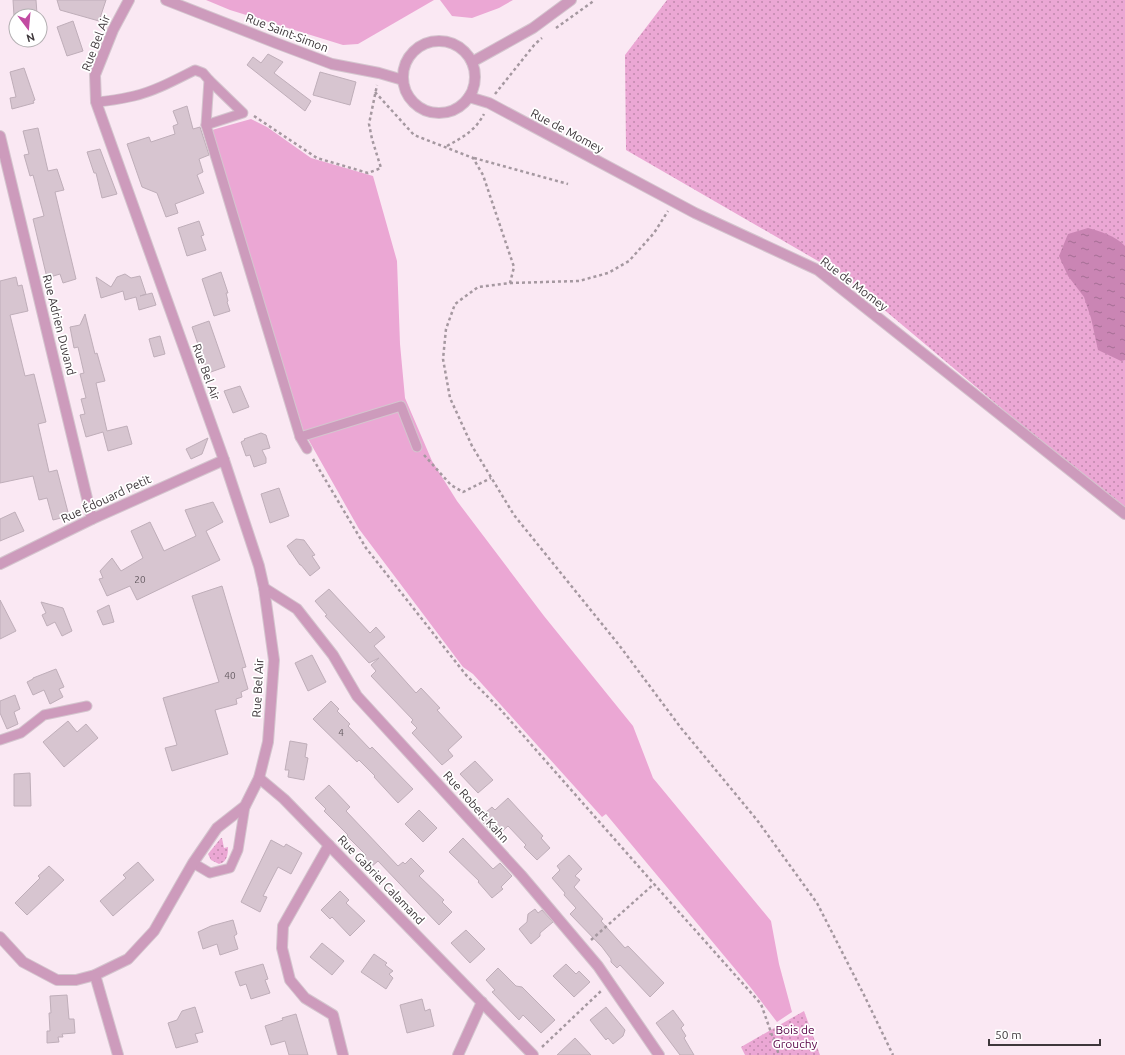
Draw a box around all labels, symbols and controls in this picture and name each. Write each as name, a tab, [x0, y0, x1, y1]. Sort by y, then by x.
north arrow	[8, 8, 48, 48]
street label: Rue Saint-Simon	[244, 11, 330, 54]
street label: Rue Bel Air	[79, 12, 112, 73]
text: N	[25, 31, 36, 45]
street label: Rue de Momey	[529, 106, 606, 155]
street label: Rue de Momey	[818, 254, 890, 313]
street label: Rue Adrien Duvand	[41, 273, 78, 377]
street label: Rue Bel Air	[190, 342, 223, 402]
street label: Rue Édouard Petit	[59, 472, 153, 525]
house number: 20	[134, 574, 146, 585]
street label: Rue Bel Air	[249, 658, 266, 718]
house number: 40	[224, 670, 236, 681]
house number: 4	[338, 727, 344, 738]
street label: Rue Robert Kahn	[441, 769, 512, 845]
street label: Rue Gabriel Calamand	[336, 833, 427, 927]
scale bar	[989, 1021, 1100, 1047]
park label: Bois de Grouchy	[773, 1023, 817, 1050]
text: 50 m	[995, 1028, 1022, 1041]

